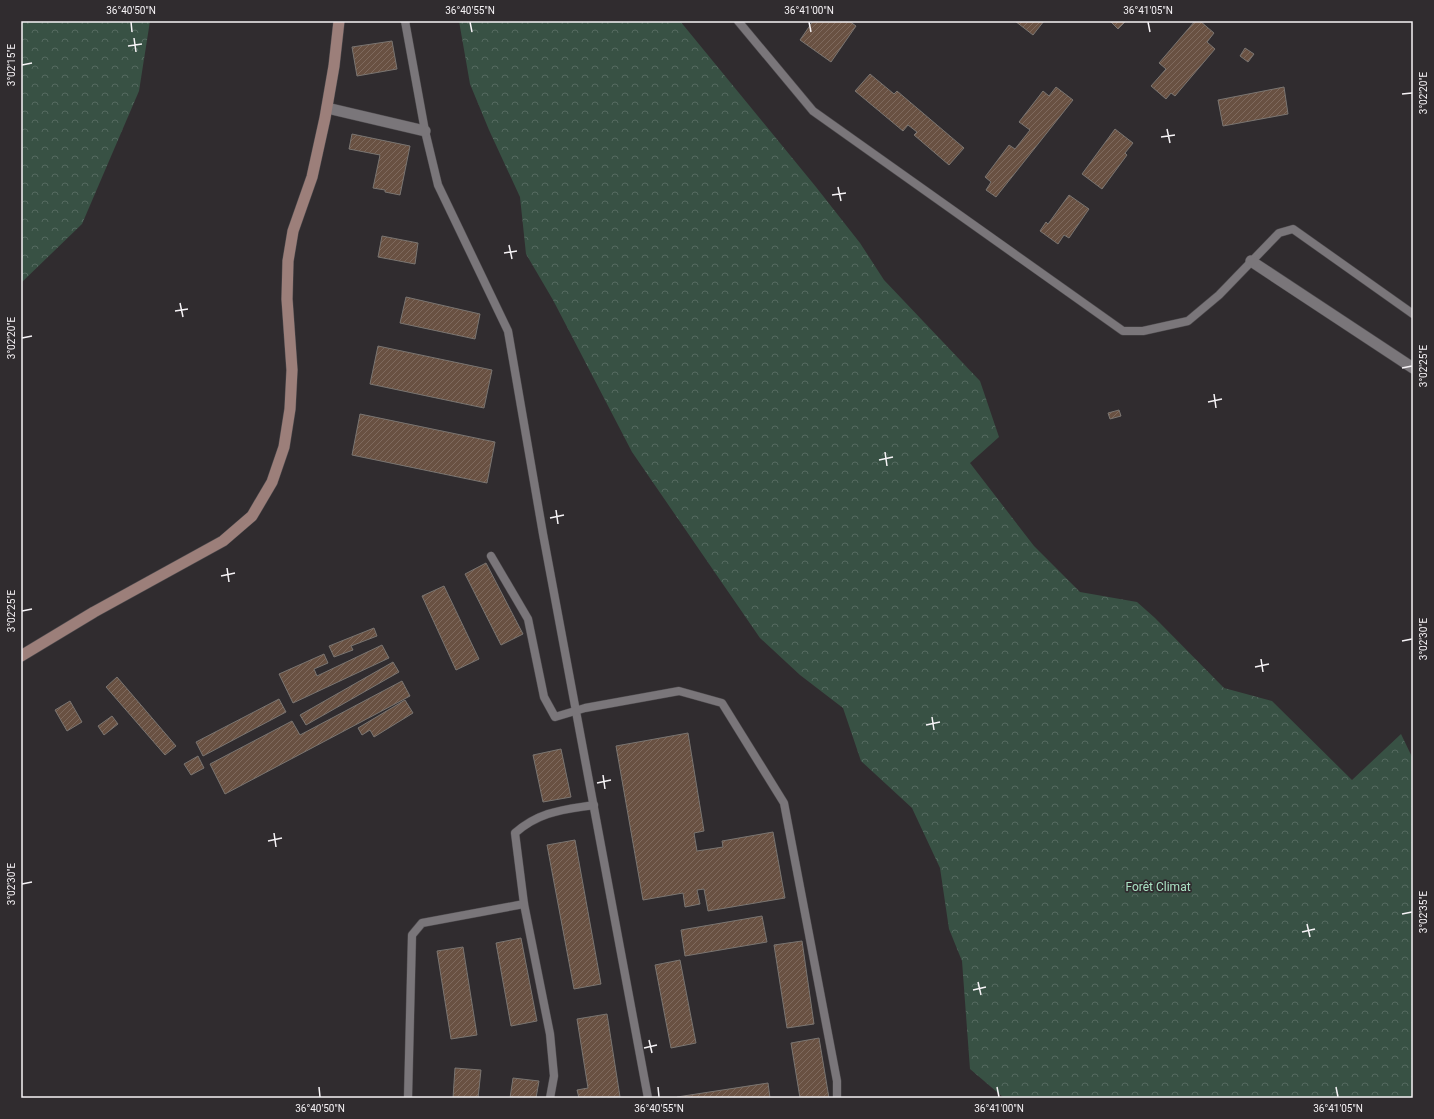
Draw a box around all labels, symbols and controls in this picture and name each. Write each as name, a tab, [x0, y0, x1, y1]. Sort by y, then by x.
text: 36°40'50"N	[106, 5, 156, 16]
text: 36°40'55"N	[445, 5, 495, 16]
text: 36°41'00"N	[784, 5, 834, 16]
text: 36°41'05"N	[1123, 5, 1173, 16]
text: 3°02'15"E	[6, 43, 17, 86]
text: 3°02'20"E	[1418, 71, 1429, 114]
text: 3°02'20"E	[6, 316, 17, 359]
text: 3°02'25"E	[1418, 344, 1429, 387]
text: 3°02'25"E	[6, 589, 17, 632]
text: 3°02'30"E	[1418, 617, 1429, 660]
text: 3°02'30"E	[6, 862, 17, 905]
park label: Forêt Climat	[1125, 880, 1191, 894]
text: 3°02'35"E	[1418, 890, 1429, 933]
text: 36°40'50"N	[295, 1103, 345, 1114]
text: 36°40'55"N	[634, 1103, 684, 1114]
text: 36°41'00"N	[974, 1103, 1024, 1114]
text: 36°41'05"N	[1313, 1103, 1363, 1114]

